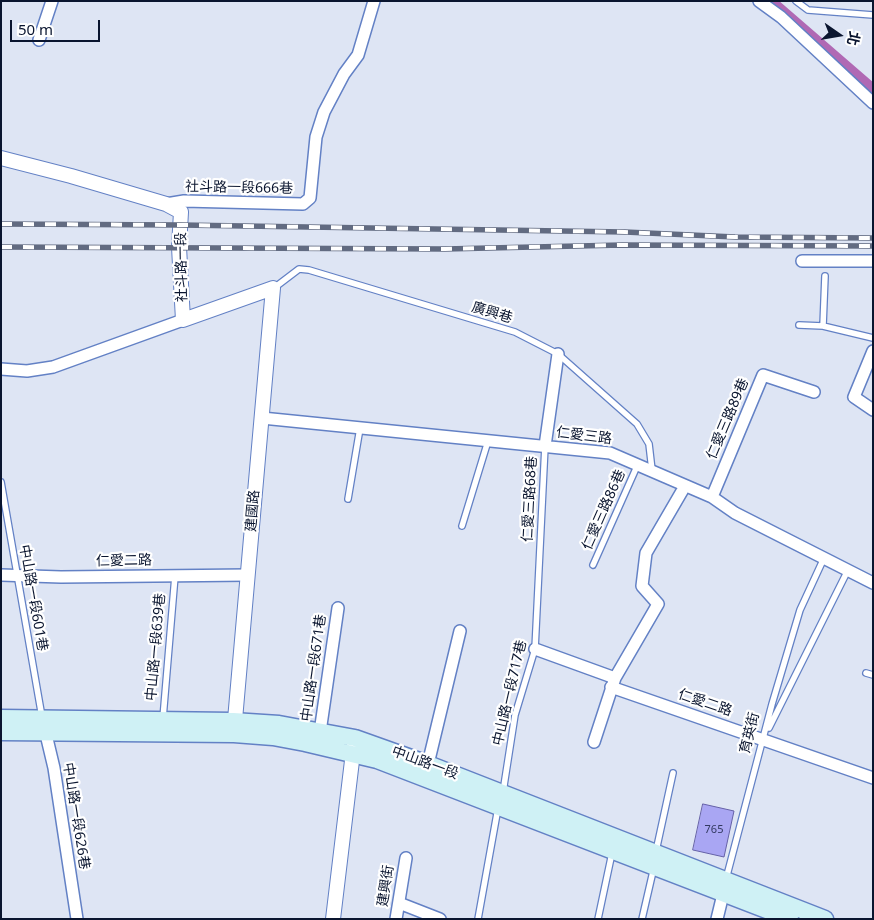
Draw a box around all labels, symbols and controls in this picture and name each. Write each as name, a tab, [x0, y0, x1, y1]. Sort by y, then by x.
scale bar	[12, 10, 102, 42]
north arrow	[814, 10, 864, 60]
text: 50 m	[18, 19, 53, 39]
text: 北	[843, 30, 865, 47]
street label: 社斗路一段666巷	[185, 179, 293, 197]
street label: 社斗路一段	[173, 232, 191, 302]
street label: 廣興巷	[469, 299, 515, 327]
street label: 仁愛三路89巷	[703, 376, 753, 462]
street label: 仁愛三路	[555, 424, 613, 448]
street label: 仁愛三路68巷	[519, 456, 541, 542]
street label: 仁愛三路86巷	[579, 467, 629, 553]
street label: 建國路	[243, 489, 263, 533]
street label: 中山路一段601巷	[15, 543, 51, 653]
street label: 仁愛二路	[96, 552, 152, 570]
street label: 中山路一段639巷	[143, 592, 169, 702]
street label: 中山路一段671巷	[298, 613, 330, 723]
street label: 中山路一段717巷	[490, 638, 530, 748]
street label: 仁愛二路	[676, 686, 734, 720]
street label: 育英街	[737, 711, 763, 755]
street label: 中山路一段	[389, 743, 461, 783]
street label: 中山路一段626巷	[59, 761, 93, 871]
house number: 765	[705, 823, 723, 837]
street label: 建興街	[374, 864, 398, 908]

